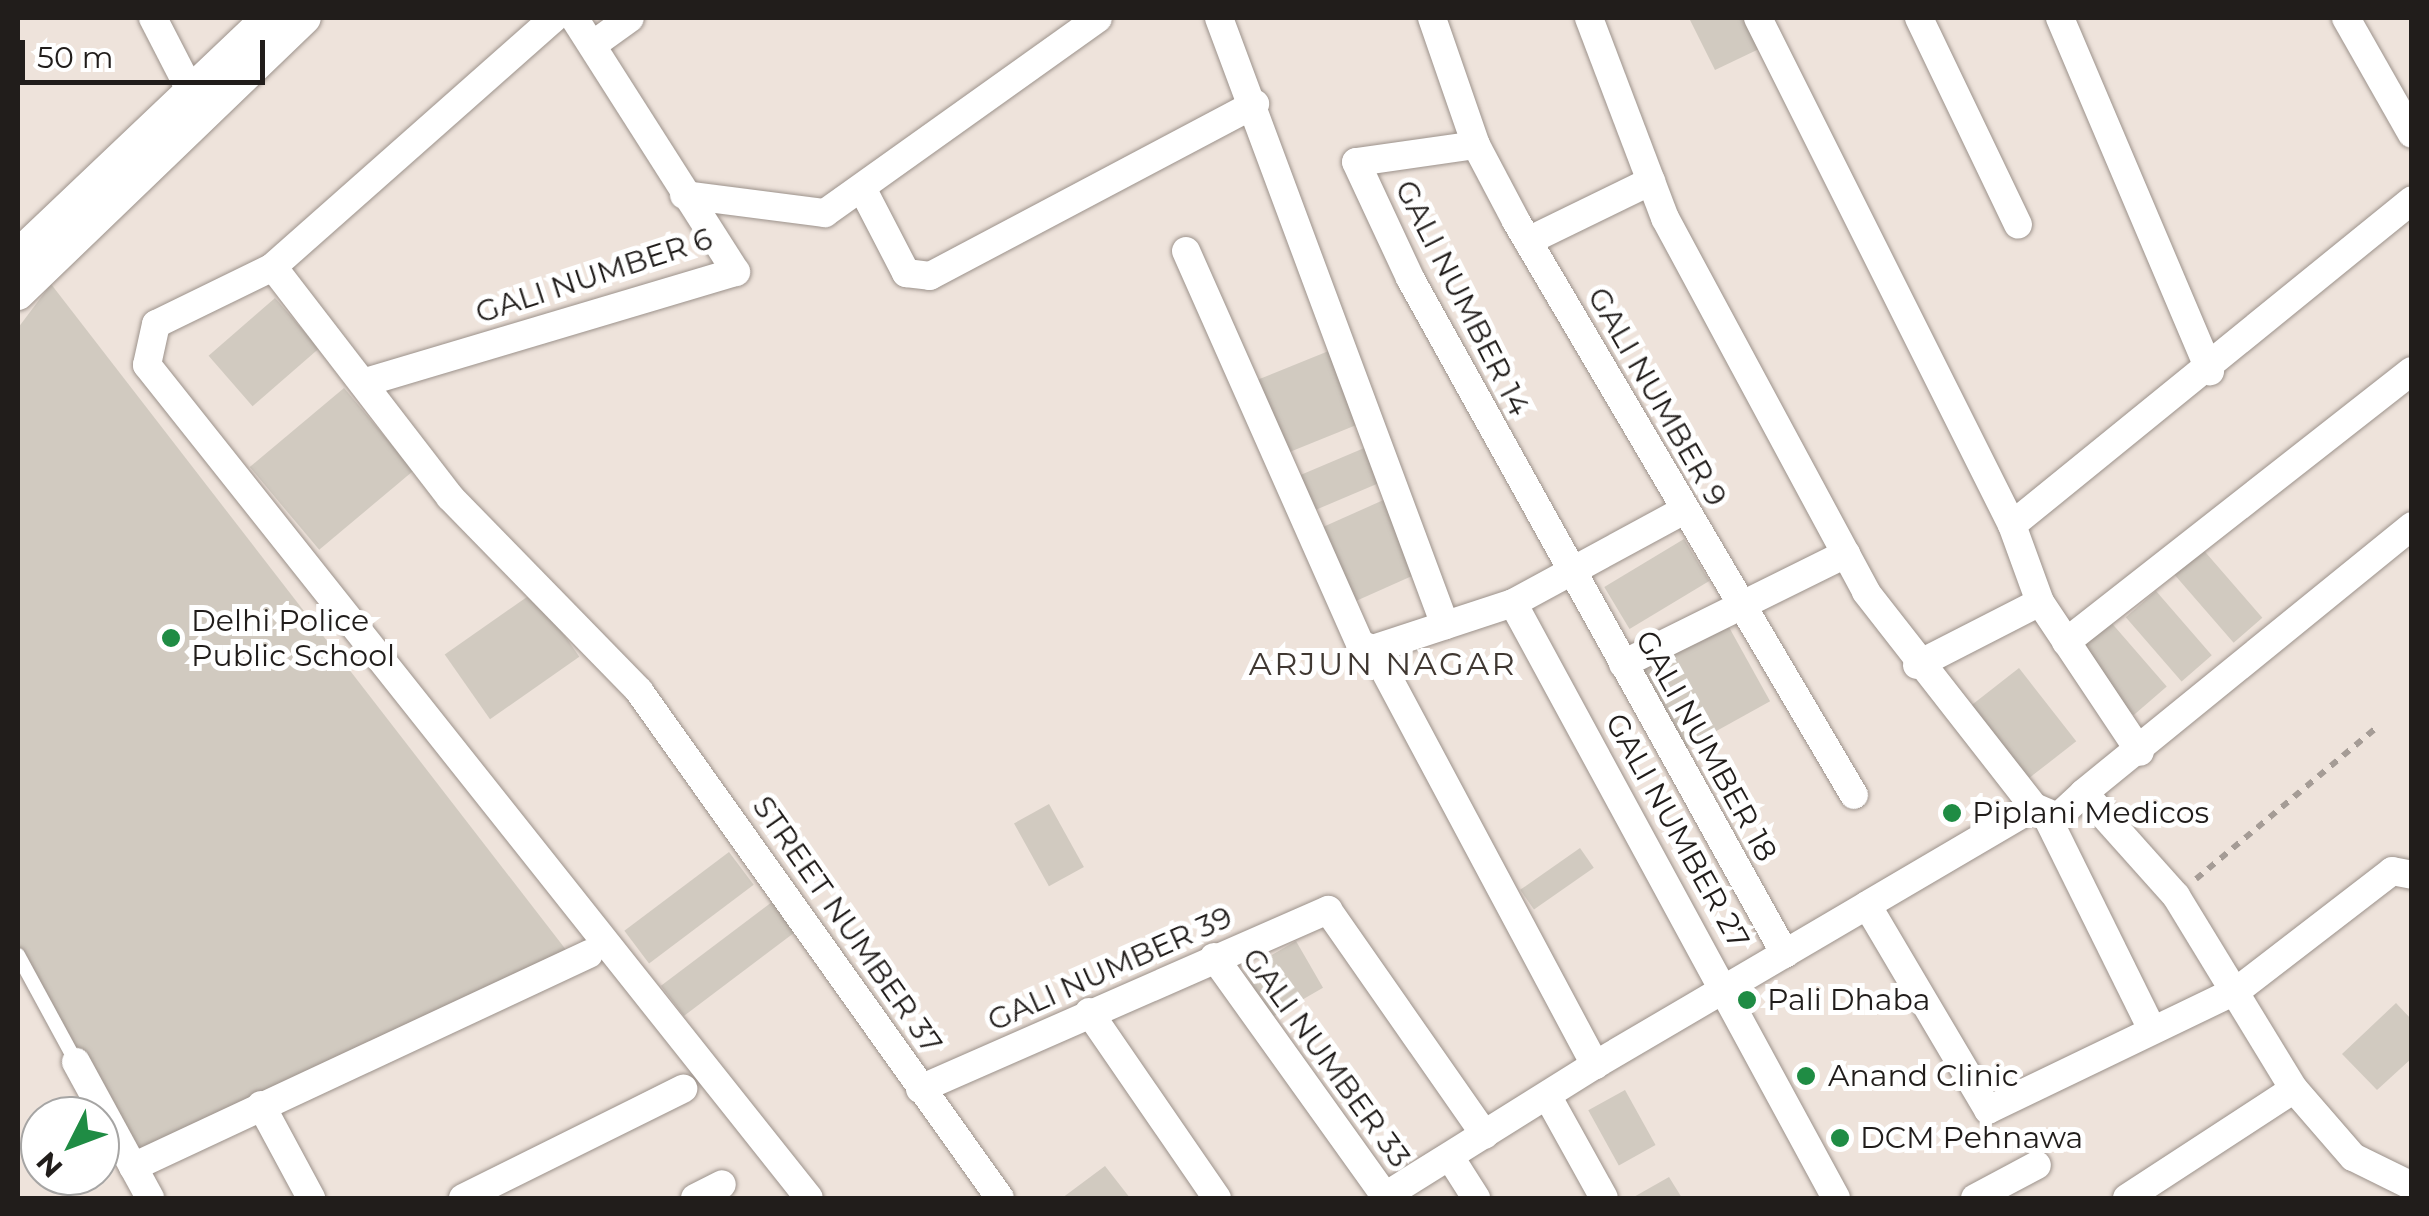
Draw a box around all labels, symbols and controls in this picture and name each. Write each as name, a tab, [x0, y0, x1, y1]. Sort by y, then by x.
scale bar	[25, 20, 270, 82]
text: 50 m	[37, 39, 114, 76]
street label: GALI NUMBER 14	[1387, 174, 1537, 422]
street label: GALI NUMBER 6	[471, 221, 717, 331]
street label: GALI NUMBER 9	[1580, 281, 1734, 513]
place label: Delhi Police Public School	[191, 603, 395, 674]
street label: GALI NUMBER 18	[1628, 624, 1784, 868]
marker: Delhi Police Public School	[160, 627, 182, 649]
district label: ARJUN NAGAR	[1249, 645, 1517, 683]
street label: GALI NUMBER 27	[1598, 707, 1756, 955]
street label: STREET NUMBER 37	[745, 790, 949, 1060]
place label: Piplani Medicos	[1972, 795, 2209, 831]
marker: Piplani Medicos	[1941, 802, 1963, 824]
street label: GALI NUMBER 39	[982, 899, 1238, 1039]
street label: GALI NUMBER 33	[1234, 941, 1418, 1175]
place label: Pali Dhaba	[1767, 982, 1930, 1018]
marker: Pali Dhaba	[1736, 989, 1758, 1011]
place label: Anand Clinic	[1828, 1058, 2019, 1094]
marker: Anand Clinic	[1793, 1063, 1819, 1089]
north arrow	[20, 1096, 120, 1196]
place label: DCM Pehnawa	[1860, 1120, 2083, 1156]
marker: DCM Pehnawa	[1829, 1127, 1851, 1149]
text: N	[29, 1145, 69, 1185]

